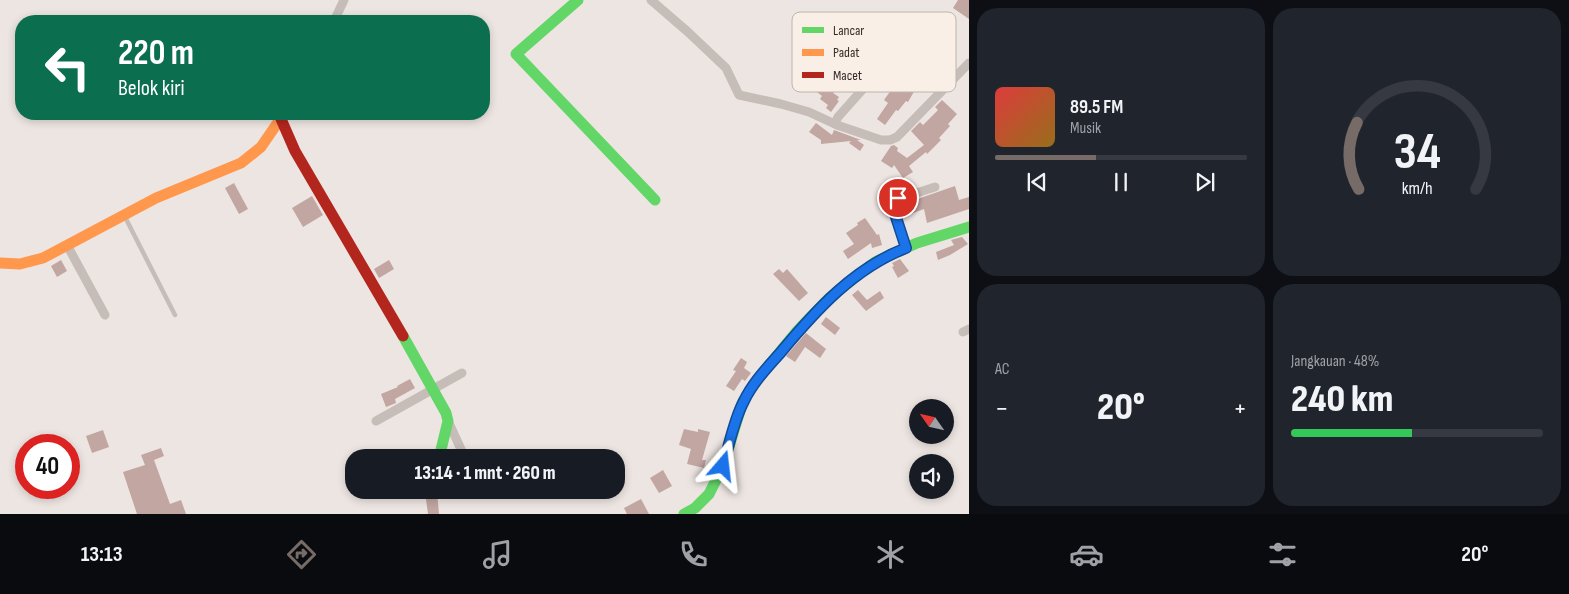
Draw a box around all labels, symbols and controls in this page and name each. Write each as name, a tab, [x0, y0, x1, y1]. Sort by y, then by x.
legend	[792, 12, 956, 92]
text: Lancar	[833, 22, 864, 39]
text: 220 m	[118, 32, 194, 75]
icon: left	[35, 35, 100, 100]
text: Padat	[833, 44, 860, 61]
text: Macet	[833, 67, 862, 84]
text: Belok kiri	[118, 75, 185, 102]
text: 89.5 FM	[1070, 96, 1123, 119]
text: Musik	[1070, 119, 1101, 138]
text: 34	[1393, 121, 1441, 184]
icon: previous	[1023, 168, 1051, 196]
icon: pause	[1107, 168, 1135, 196]
icon: next	[1191, 168, 1219, 196]
pin	[877, 177, 919, 219]
text: km/h	[1402, 178, 1432, 199]
icon: arrive	[884, 184, 912, 212]
text: Jangkauan · 48%	[1291, 352, 1379, 371]
text: AC	[995, 360, 1009, 379]
text: 240 km	[1291, 377, 1393, 422]
text: 20°	[1097, 385, 1145, 430]
text: −	[995, 392, 1009, 425]
text: +	[1233, 392, 1247, 425]
north arrow	[909, 399, 954, 444]
map controls	[909, 399, 954, 499]
speed limit sign: 40	[15, 434, 80, 499]
position arrow	[696, 439, 748, 491]
button: sound	[909, 454, 954, 499]
text: 13:14 · 1 mnt · 260 m	[414, 462, 556, 485]
icon: directions	[284, 537, 319, 572]
icon: music	[480, 537, 515, 572]
icon: phone	[676, 537, 711, 572]
icon: climate	[873, 537, 908, 572]
icon: car	[1069, 537, 1104, 572]
icon: filters	[1265, 537, 1300, 572]
text: 13:13	[81, 541, 123, 568]
text: 20°	[1461, 541, 1488, 568]

